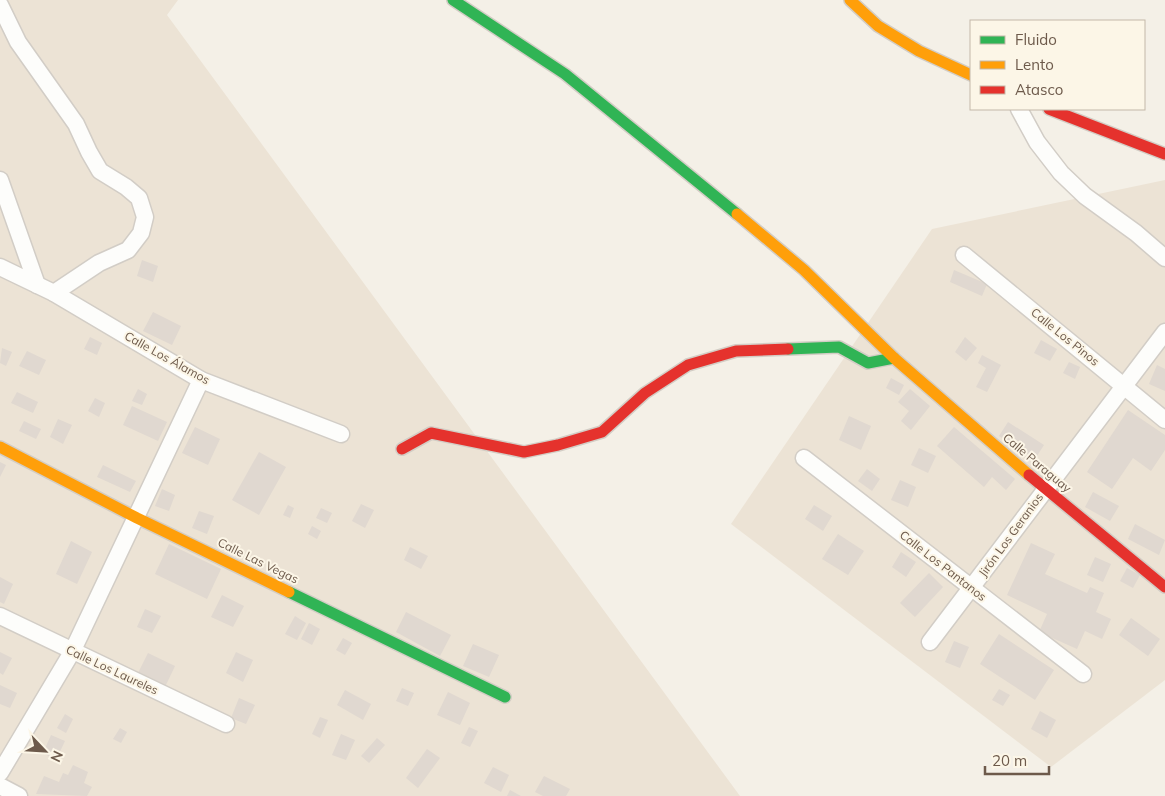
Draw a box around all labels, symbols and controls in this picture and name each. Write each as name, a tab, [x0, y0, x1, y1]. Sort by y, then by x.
legend	[970, 20, 1145, 110]
text: Fluido	[1015, 30, 1057, 49]
text: Lento	[1015, 55, 1054, 74]
text: Atasco	[1015, 80, 1063, 99]
street label: Calle Los Pinos	[1028, 305, 1103, 369]
street label: Calle Los Álamos	[122, 328, 213, 387]
street label: Calle Paraguay	[1000, 430, 1075, 496]
street label: Jirón Los Geranios	[975, 490, 1046, 580]
street label: Calle Los Pantanos	[897, 527, 990, 604]
street label: Calle Las Vegas	[215, 535, 301, 587]
street label: Calle Los Laureles	[64, 642, 161, 697]
north arrow	[20, 726, 70, 776]
scale bar	[985, 744, 1049, 776]
text: N	[46, 748, 67, 765]
text: 20 m	[992, 751, 1027, 770]

